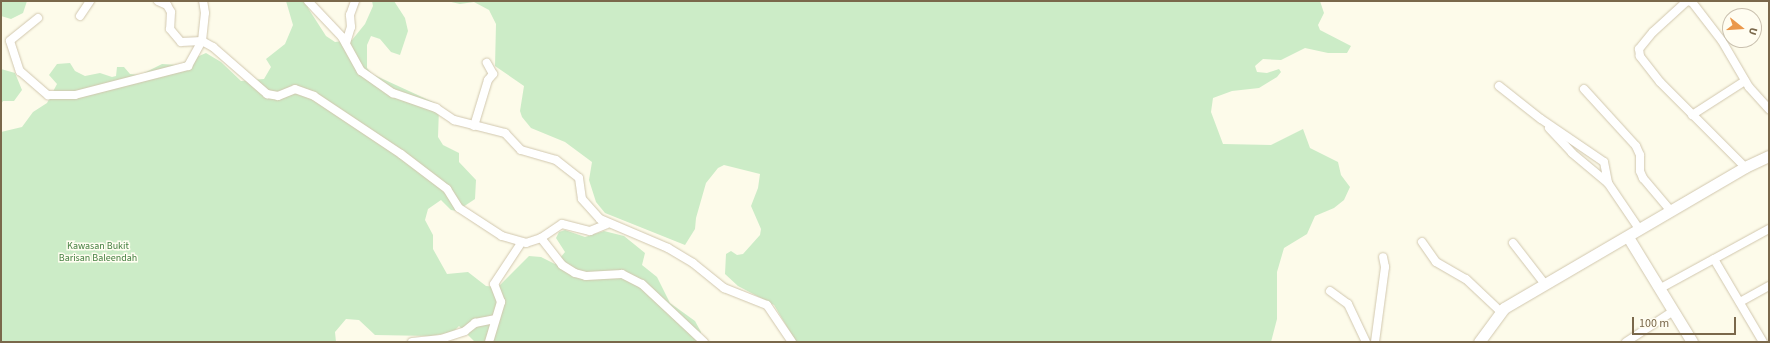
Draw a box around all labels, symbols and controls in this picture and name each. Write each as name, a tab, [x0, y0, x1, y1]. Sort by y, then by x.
north arrow	[1722, 8, 1762, 48]
text: U	[1745, 26, 1761, 37]
park label: Kawasan Bukit Barisan Baleendah	[59, 240, 137, 264]
scale bar	[1634, 309, 1738, 335]
text: 100 m	[1639, 315, 1669, 332]

